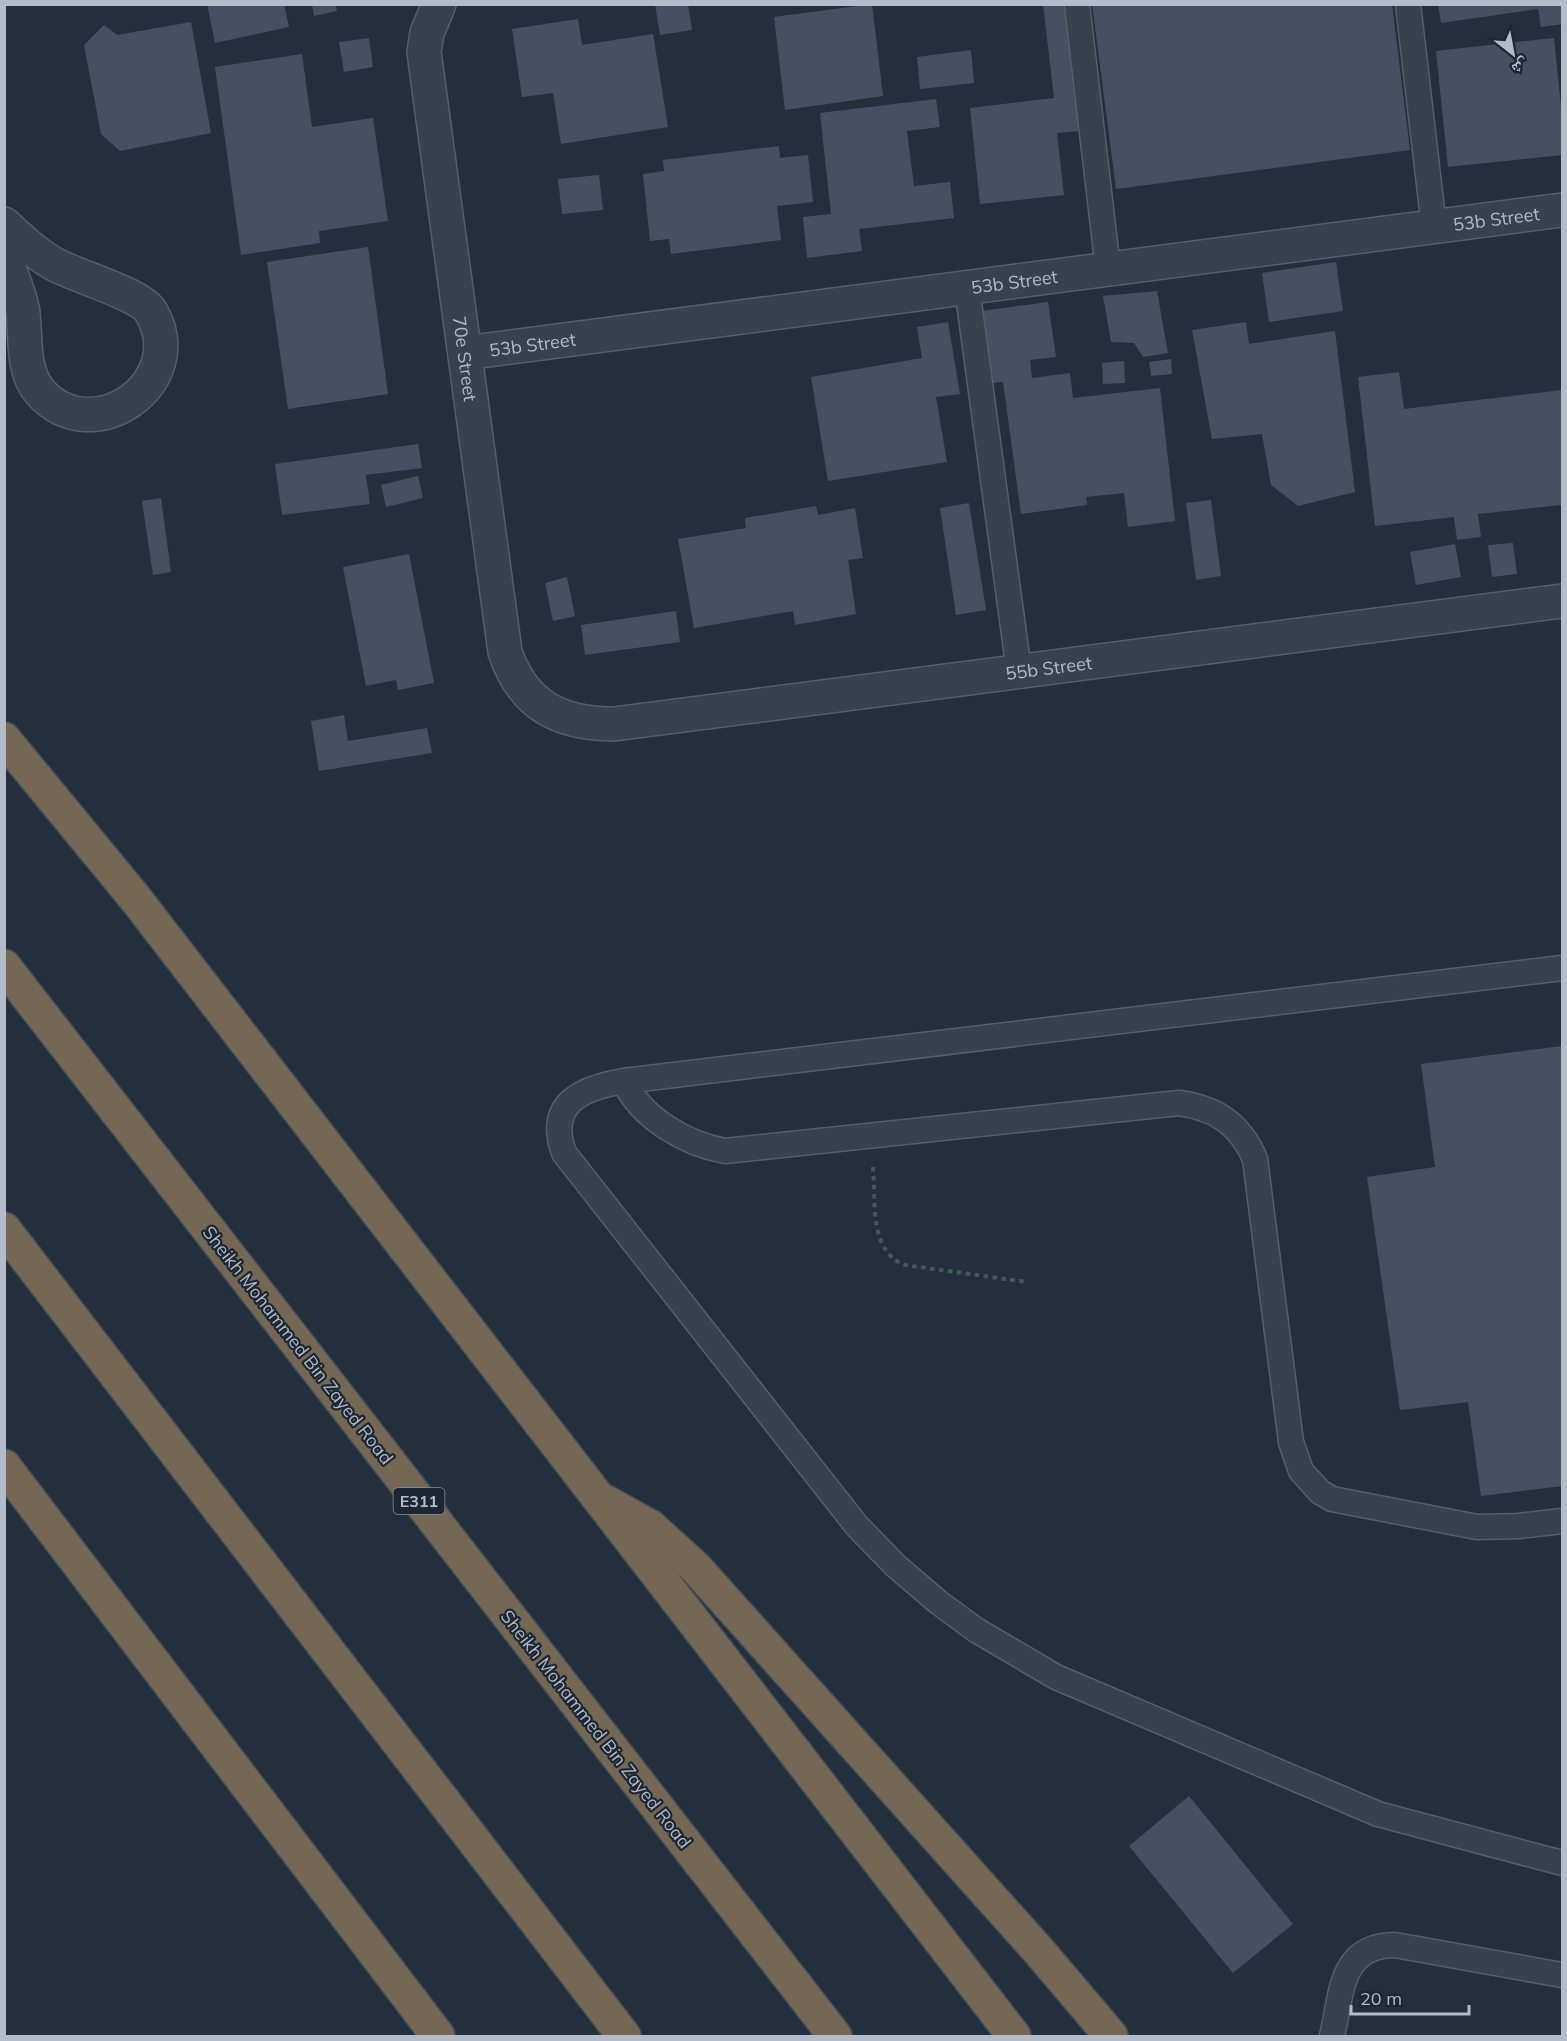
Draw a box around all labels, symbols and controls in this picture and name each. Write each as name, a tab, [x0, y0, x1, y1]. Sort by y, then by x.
north arrow	[1483, 24, 1543, 84]
text: ش	[1508, 54, 1533, 80]
street label: 53b Street	[1452, 202, 1541, 236]
street label: 53b Street	[970, 264, 1059, 298]
street label: 70e Street	[448, 314, 483, 403]
street label: 53b Street	[488, 327, 577, 361]
street label: 55b Street	[1004, 651, 1093, 685]
street label: Sheikh Mohammed Bin Zayed Road	[198, 1221, 398, 1469]
road number: E311	[394, 1488, 444, 1514]
street label: Sheikh Mohammed Bin Zayed Road	[496, 1605, 696, 1853]
scale bar	[1351, 1978, 1470, 2016]
text: 20 m	[1360, 1987, 1402, 2010]

